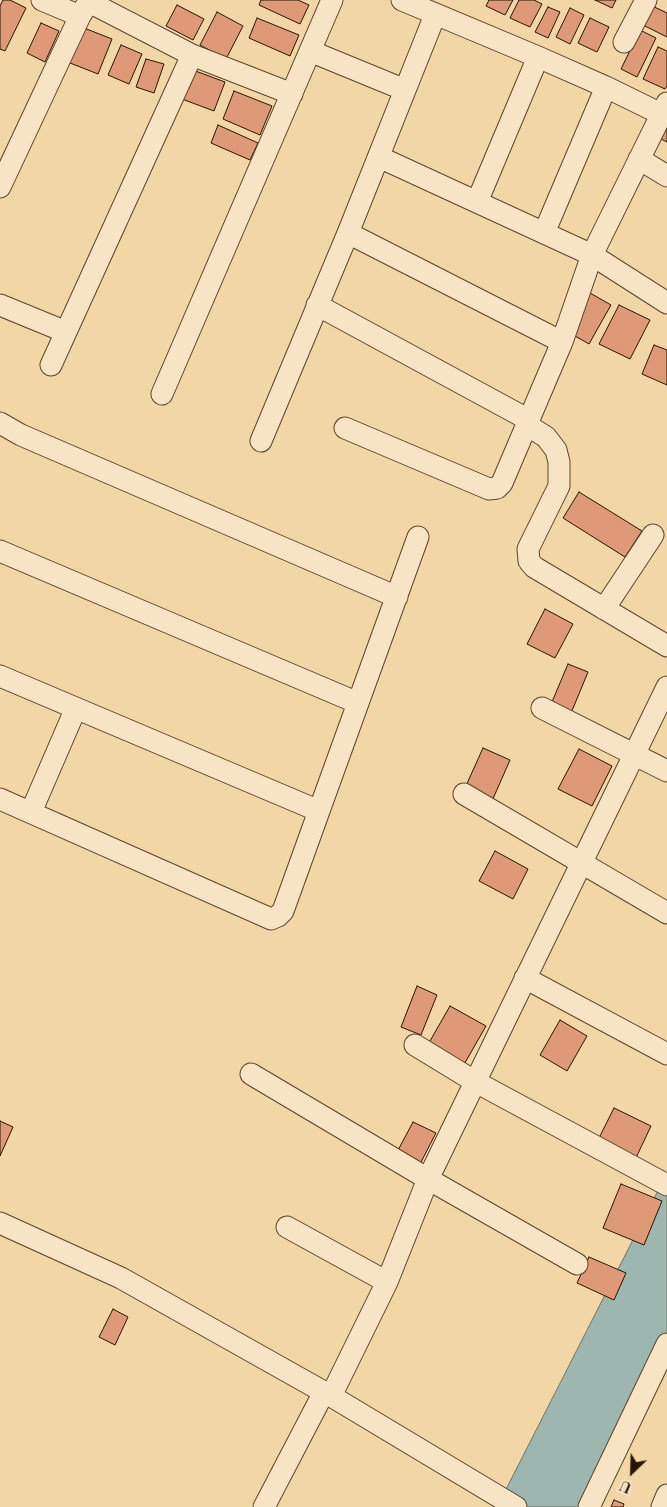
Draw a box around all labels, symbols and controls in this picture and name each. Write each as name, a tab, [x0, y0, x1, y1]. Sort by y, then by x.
north arrow	[607, 1447, 657, 1497]
text: U	[617, 1475, 635, 1496]

